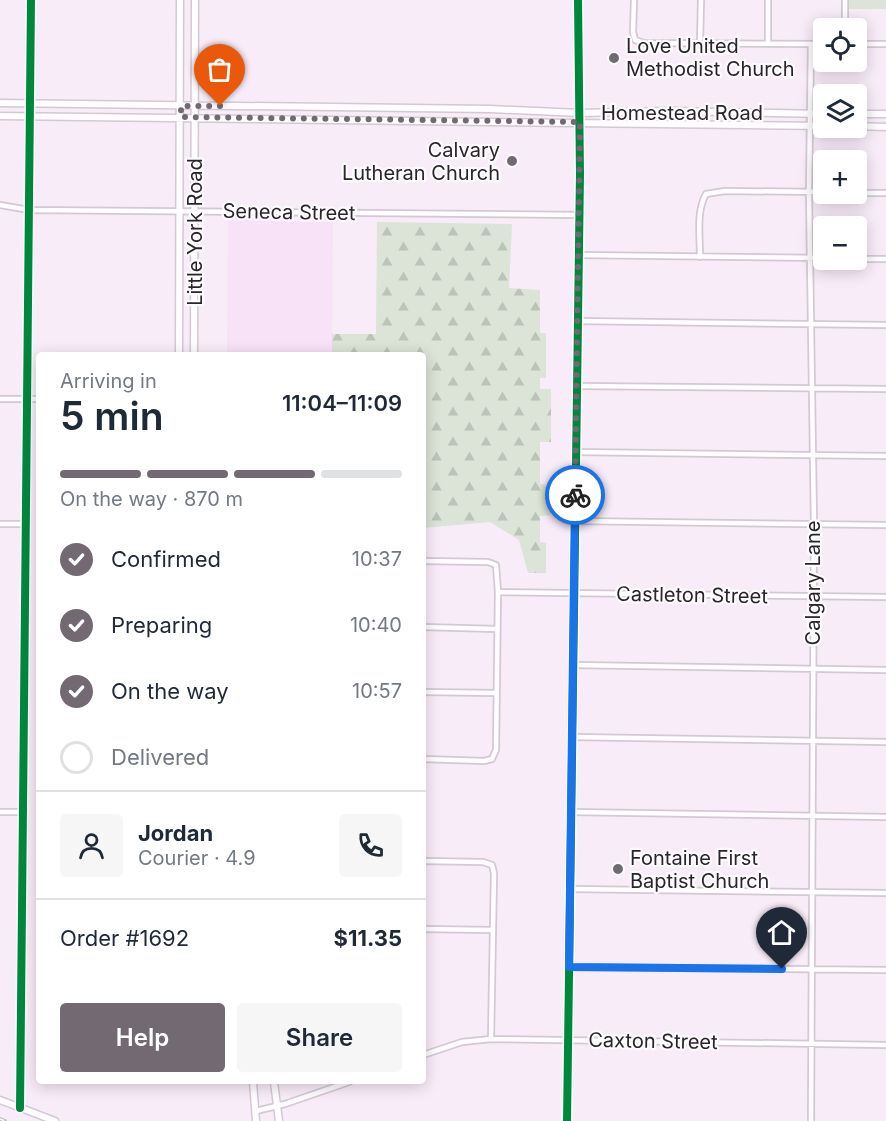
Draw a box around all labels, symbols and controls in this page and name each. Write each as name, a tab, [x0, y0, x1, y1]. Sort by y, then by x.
map controls	[813, 18, 867, 270]
button: locate	[813, 18, 867, 72]
place label: Love United Methodist Church	[626, 34, 795, 81]
pin	[194, 44, 245, 106]
marker: Love United Methodist Church	[607, 51, 621, 65]
icon: bag	[203, 53, 236, 86]
button: layers	[813, 84, 867, 138]
street label: Homestead Road	[601, 101, 763, 125]
place label: Calvary Lutheran Church	[342, 138, 500, 185]
button: +	[813, 150, 867, 204]
marker: Calvary Lutheran Church	[505, 154, 519, 168]
street label: Little York Road	[183, 158, 207, 306]
street label: Seneca Street	[222, 199, 356, 225]
button: −	[813, 216, 867, 270]
text: Arriving in	[60, 369, 157, 393]
text: 11:04–11:09	[282, 390, 402, 416]
text: 5 min	[60, 392, 164, 439]
courier	[545, 465, 605, 525]
icon: bike	[559, 479, 592, 512]
text: On the way · 870 m	[60, 487, 243, 511]
street label: Calgary Lane	[801, 521, 825, 645]
icon: check	[60, 543, 93, 576]
text: Confirmed	[111, 546, 221, 572]
text: 10:37	[352, 547, 402, 571]
street label: Castleton Street	[616, 582, 768, 608]
icon: check	[60, 609, 93, 642]
text: Preparing	[111, 612, 212, 638]
text: 10:40	[350, 613, 402, 637]
icon: check	[60, 675, 93, 708]
text: On the way	[111, 678, 229, 704]
text: 10:57	[352, 679, 402, 703]
text: Delivered	[111, 744, 209, 770]
button: person	[60, 814, 123, 877]
button: phone	[339, 814, 402, 877]
text: Jordan	[138, 820, 213, 846]
text: Courier · 4.9	[138, 846, 256, 870]
place label: Fontaine First Baptist Church	[630, 846, 769, 893]
marker: Fontaine First Baptist Church	[611, 862, 625, 876]
pin	[756, 907, 807, 969]
icon: home	[765, 916, 798, 949]
text: Order #1692	[60, 925, 189, 951]
text: $11.35	[334, 925, 402, 951]
button: Help	[60, 1003, 225, 1072]
button: Share	[237, 1003, 402, 1072]
street label: Caxton Street	[588, 1028, 718, 1054]

